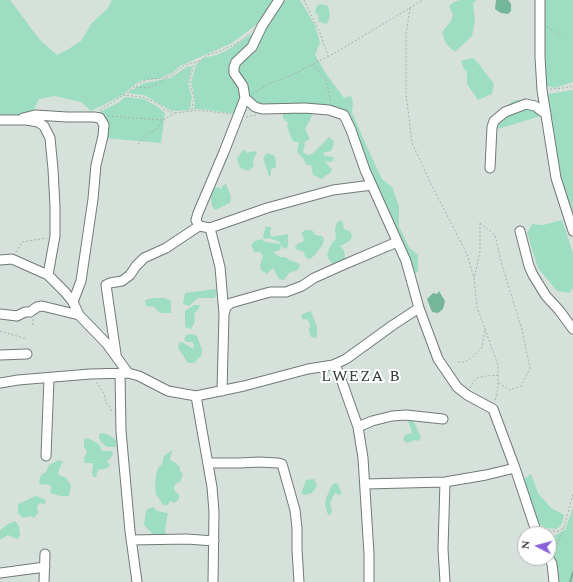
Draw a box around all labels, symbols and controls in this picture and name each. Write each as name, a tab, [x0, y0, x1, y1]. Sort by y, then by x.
district label: LWEZA B	[321, 368, 401, 388]
north arrow	[517, 526, 557, 566]
text: N	[517, 539, 534, 550]

